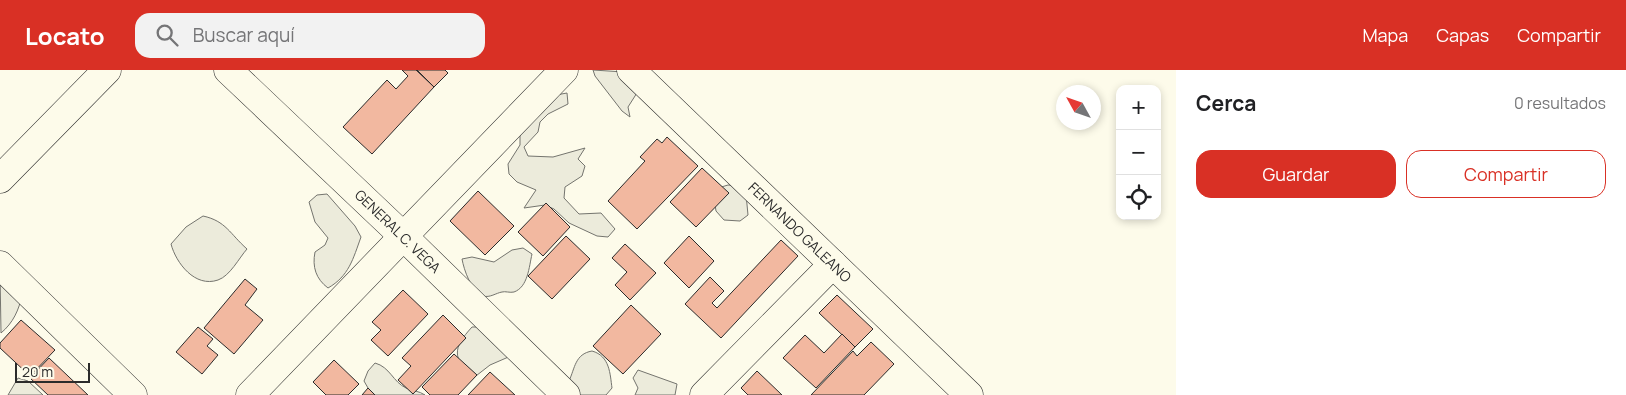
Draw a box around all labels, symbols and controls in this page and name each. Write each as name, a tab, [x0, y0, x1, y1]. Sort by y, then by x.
search box	[135, 13, 485, 58]
text: Locato	[25, 19, 105, 52]
icon: search	[153, 21, 181, 49]
text: Buscar aquí	[193, 22, 295, 48]
text: Mapa	[1362, 23, 1408, 47]
text: Capas	[1436, 23, 1489, 47]
text: Compartir	[1517, 23, 1601, 47]
north arrow	[1056, 85, 1101, 130]
map controls	[1116, 85, 1161, 220]
button: +	[1116, 85, 1161, 130]
text: Cerca	[1196, 89, 1256, 117]
text: 0 resultados	[1514, 92, 1606, 114]
button: −	[1116, 130, 1161, 175]
button: Guardar	[1196, 150, 1396, 198]
button: Compartir	[1406, 150, 1606, 198]
button: locate	[1116, 175, 1161, 220]
street label: FERNANDO GALEANO	[744, 178, 856, 286]
street label: GENERAL C. VEGA	[351, 185, 445, 277]
scale bar	[15, 360, 90, 383]
text: 20 m	[22, 362, 53, 381]

